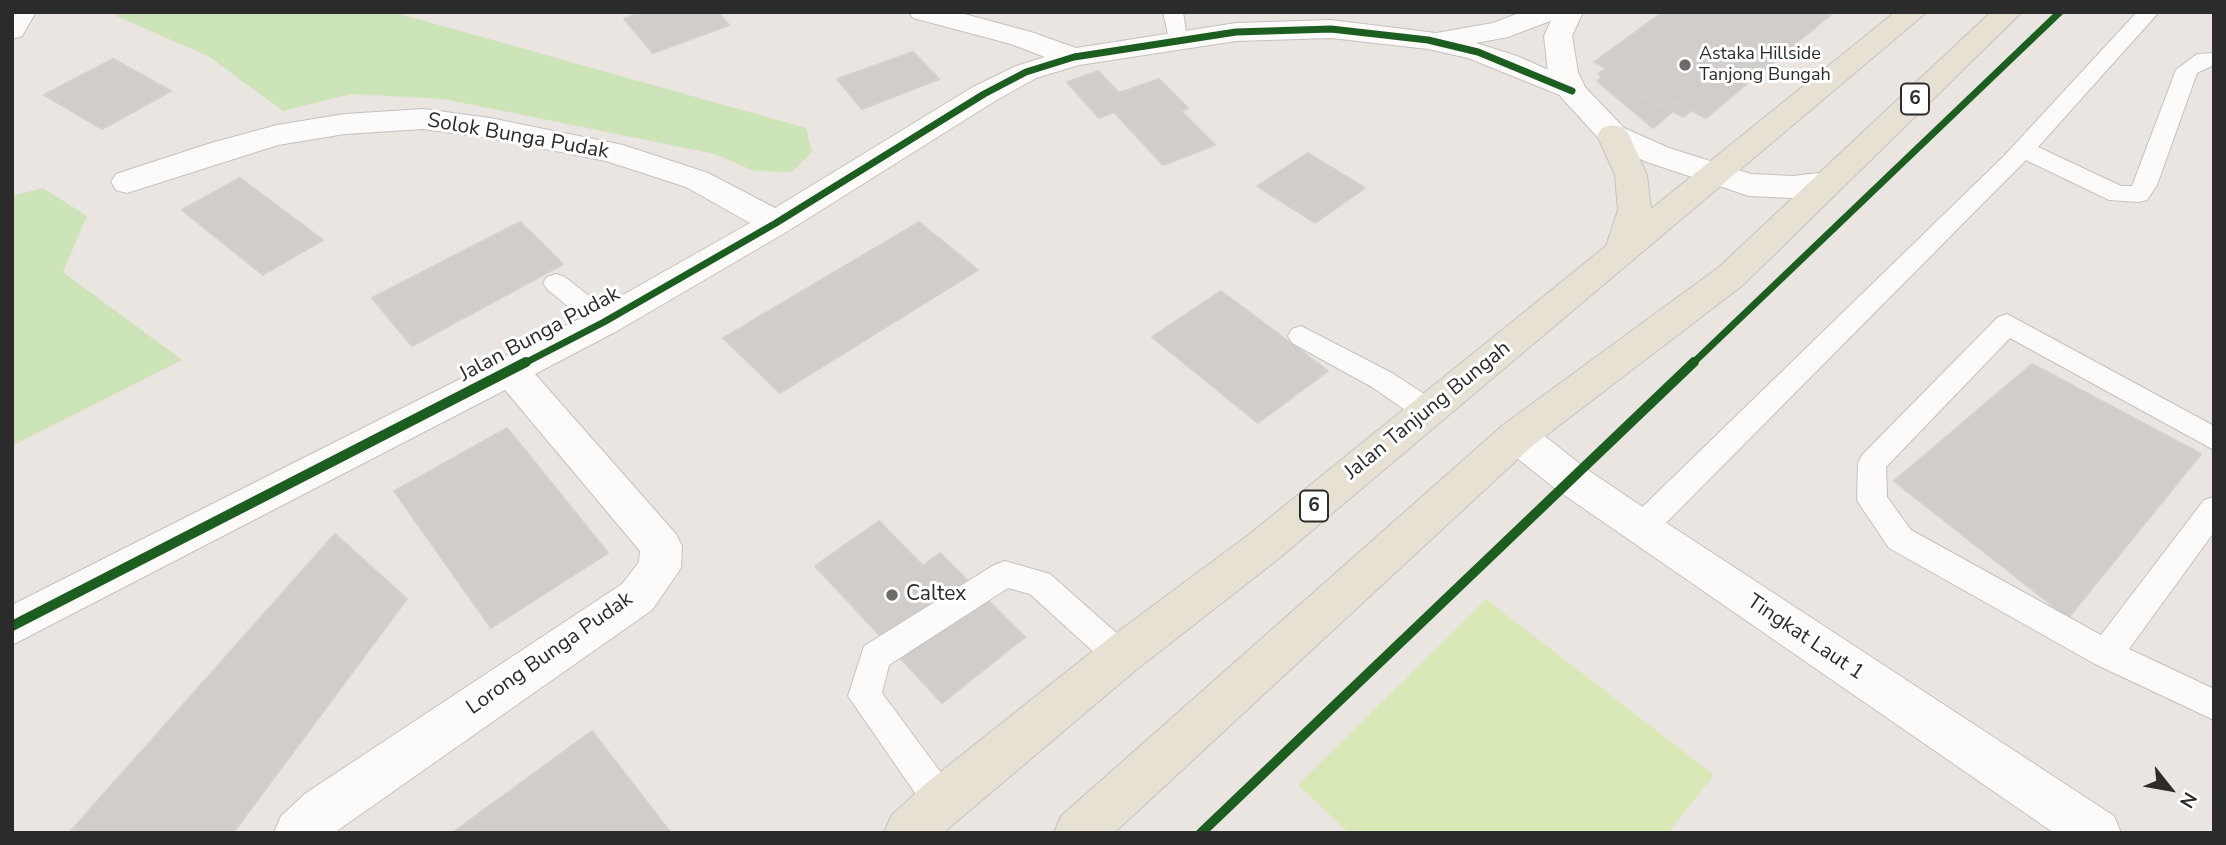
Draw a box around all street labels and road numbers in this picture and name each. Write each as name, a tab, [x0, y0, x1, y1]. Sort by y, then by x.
road number: 6	[1901, 83, 1929, 114]
street label: Solok Bunga Pudak	[425, 109, 611, 165]
street label: Jalan Bunga Pudak	[455, 282, 625, 388]
street label: Jalan Tanjung Bungah	[1340, 336, 1516, 486]
road number: 6	[1300, 491, 1328, 522]
street label: Lorong Bunga Pudak	[462, 587, 638, 721]
street label: Tingkat Laut 1	[1742, 590, 1868, 686]

